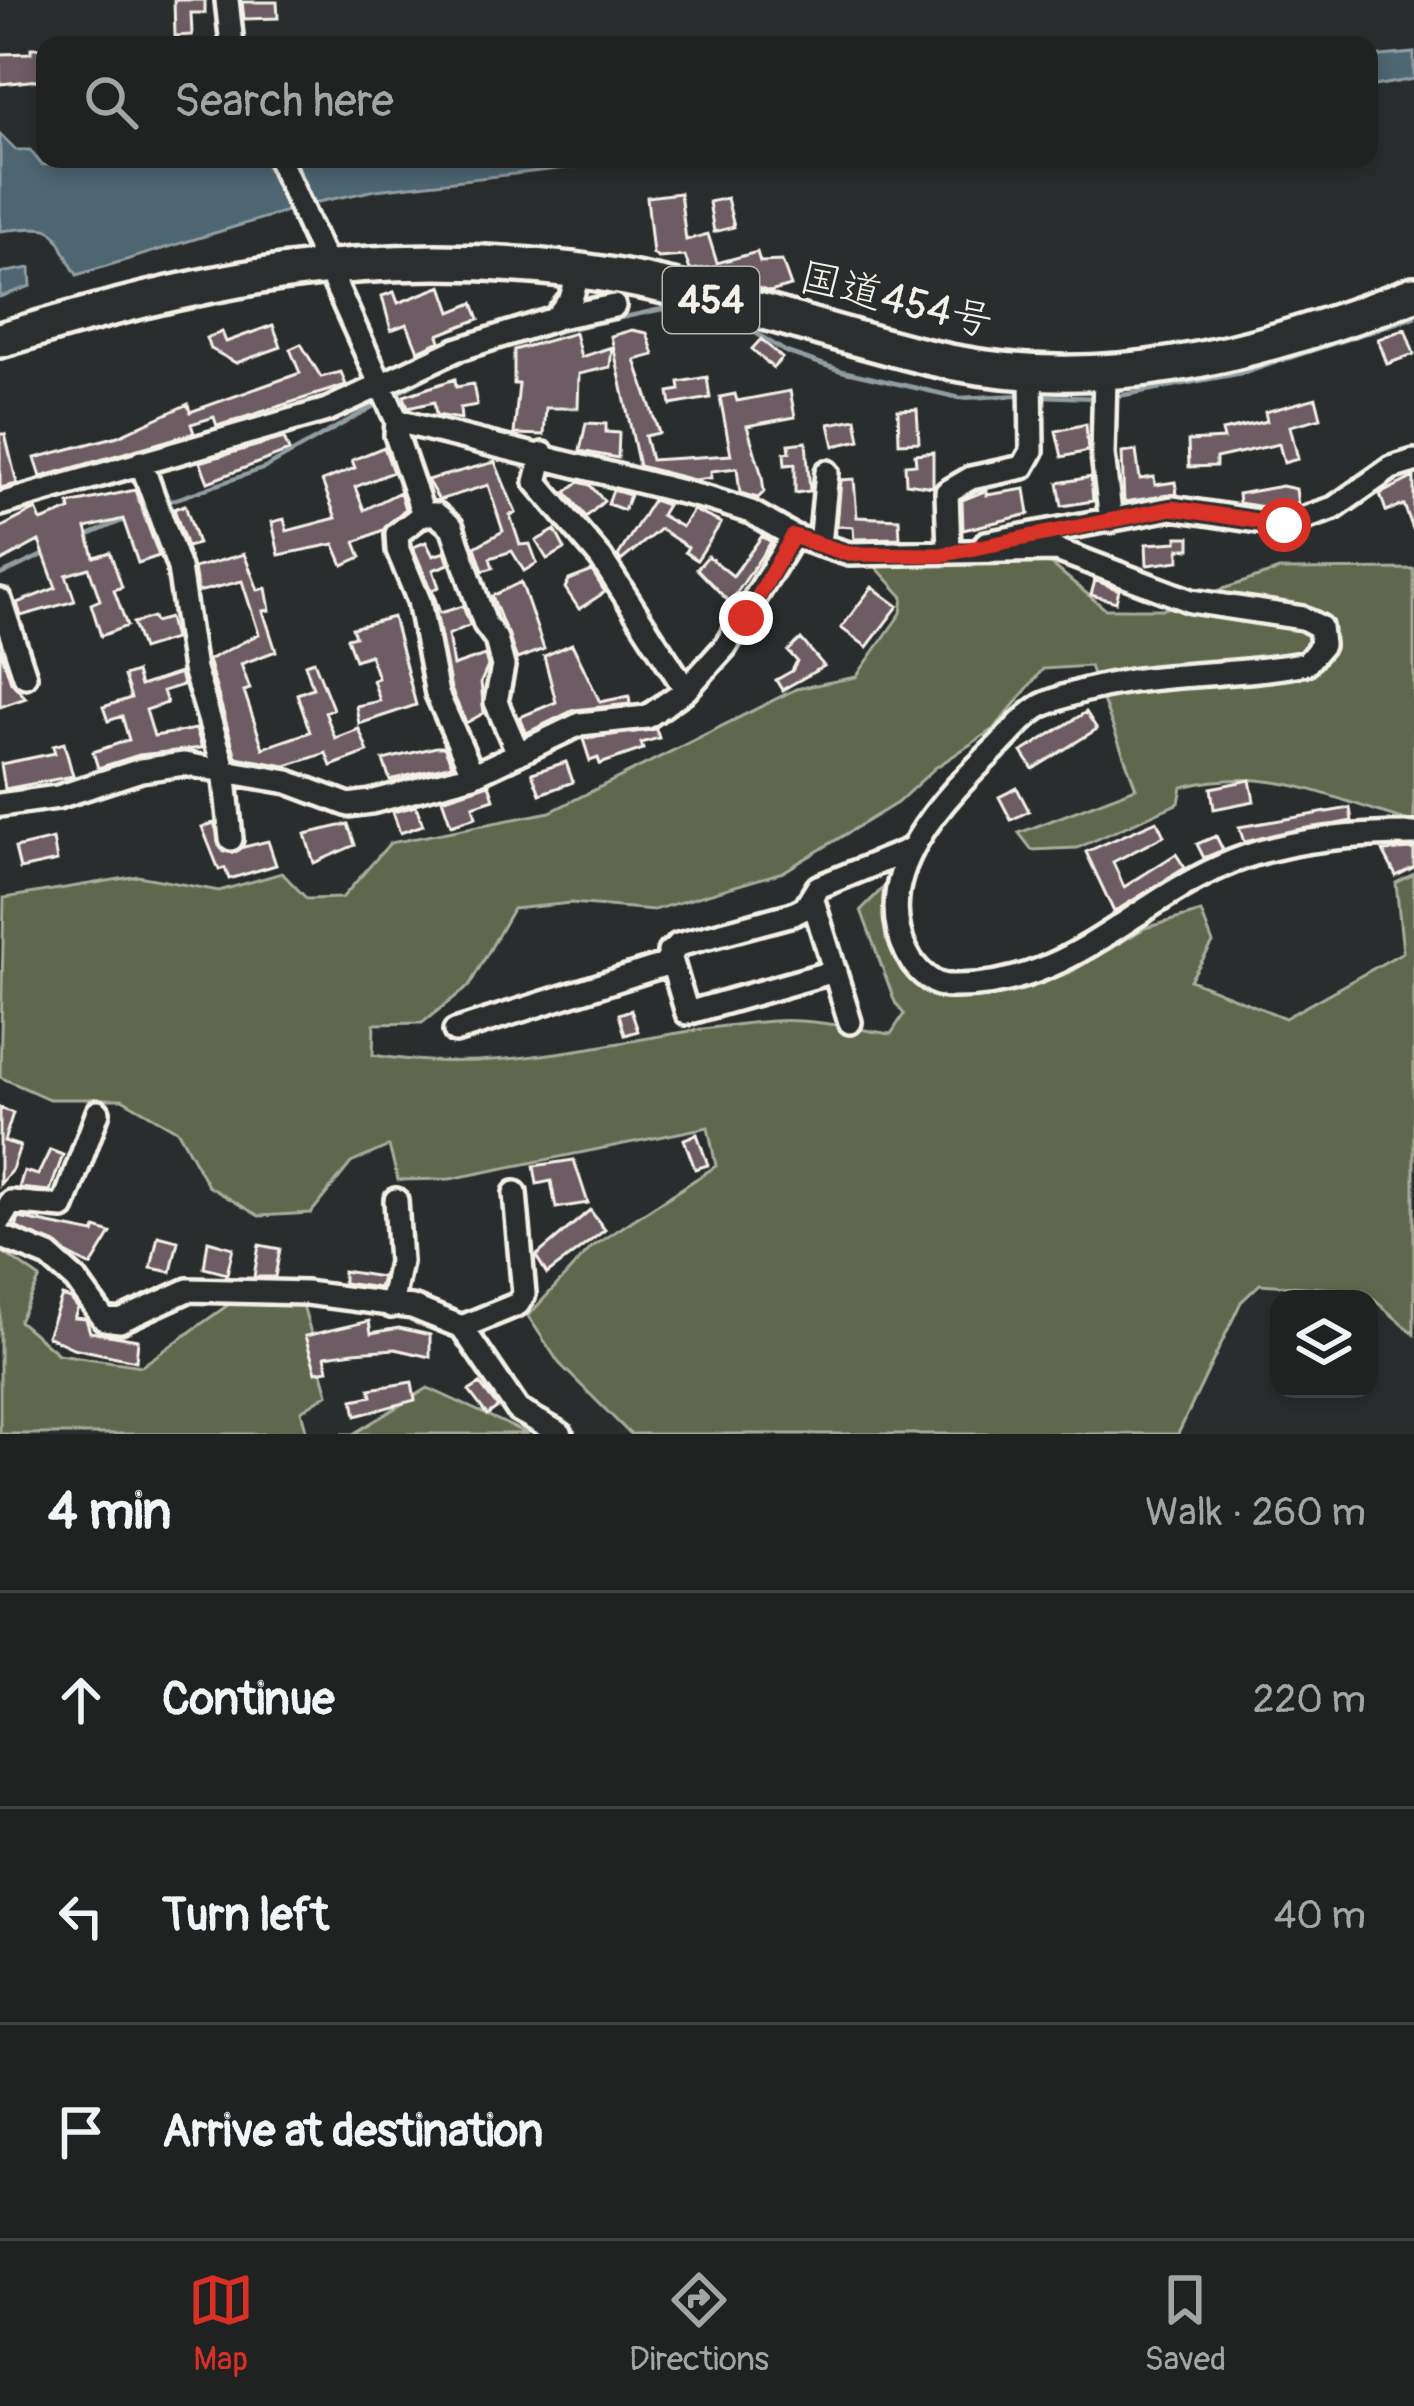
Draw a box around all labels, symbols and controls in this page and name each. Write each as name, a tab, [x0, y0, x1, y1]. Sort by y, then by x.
search box	[36, 36, 1378, 168]
icon: search	[78, 69, 144, 135]
text: Search here	[174, 74, 394, 130]
street label: 国道454号	[794, 251, 998, 349]
road number: 454	[663, 267, 759, 333]
route start	[1257, 498, 1311, 552]
route end	[719, 591, 773, 645]
map controls	[1270, 1290, 1378, 1398]
button: layers	[1270, 1290, 1378, 1398]
text: 4 min	[48, 1480, 171, 1544]
text: Walk · 260 m	[1145, 1488, 1366, 1537]
icon: ahead	[48, 1667, 114, 1733]
text: Continue	[162, 1672, 335, 1728]
text: 220 m	[1253, 1675, 1366, 1724]
icon: left	[48, 1883, 114, 1949]
text: Turn left	[162, 1888, 329, 1944]
text: 40 m	[1274, 1891, 1366, 1940]
icon: arrive	[48, 2099, 114, 2165]
text: Arrive at destination	[162, 2104, 543, 2160]
tab: Map	[188, 2267, 254, 2380]
tab: Directions	[629, 2267, 769, 2380]
tab: Saved	[1144, 2267, 1226, 2380]

